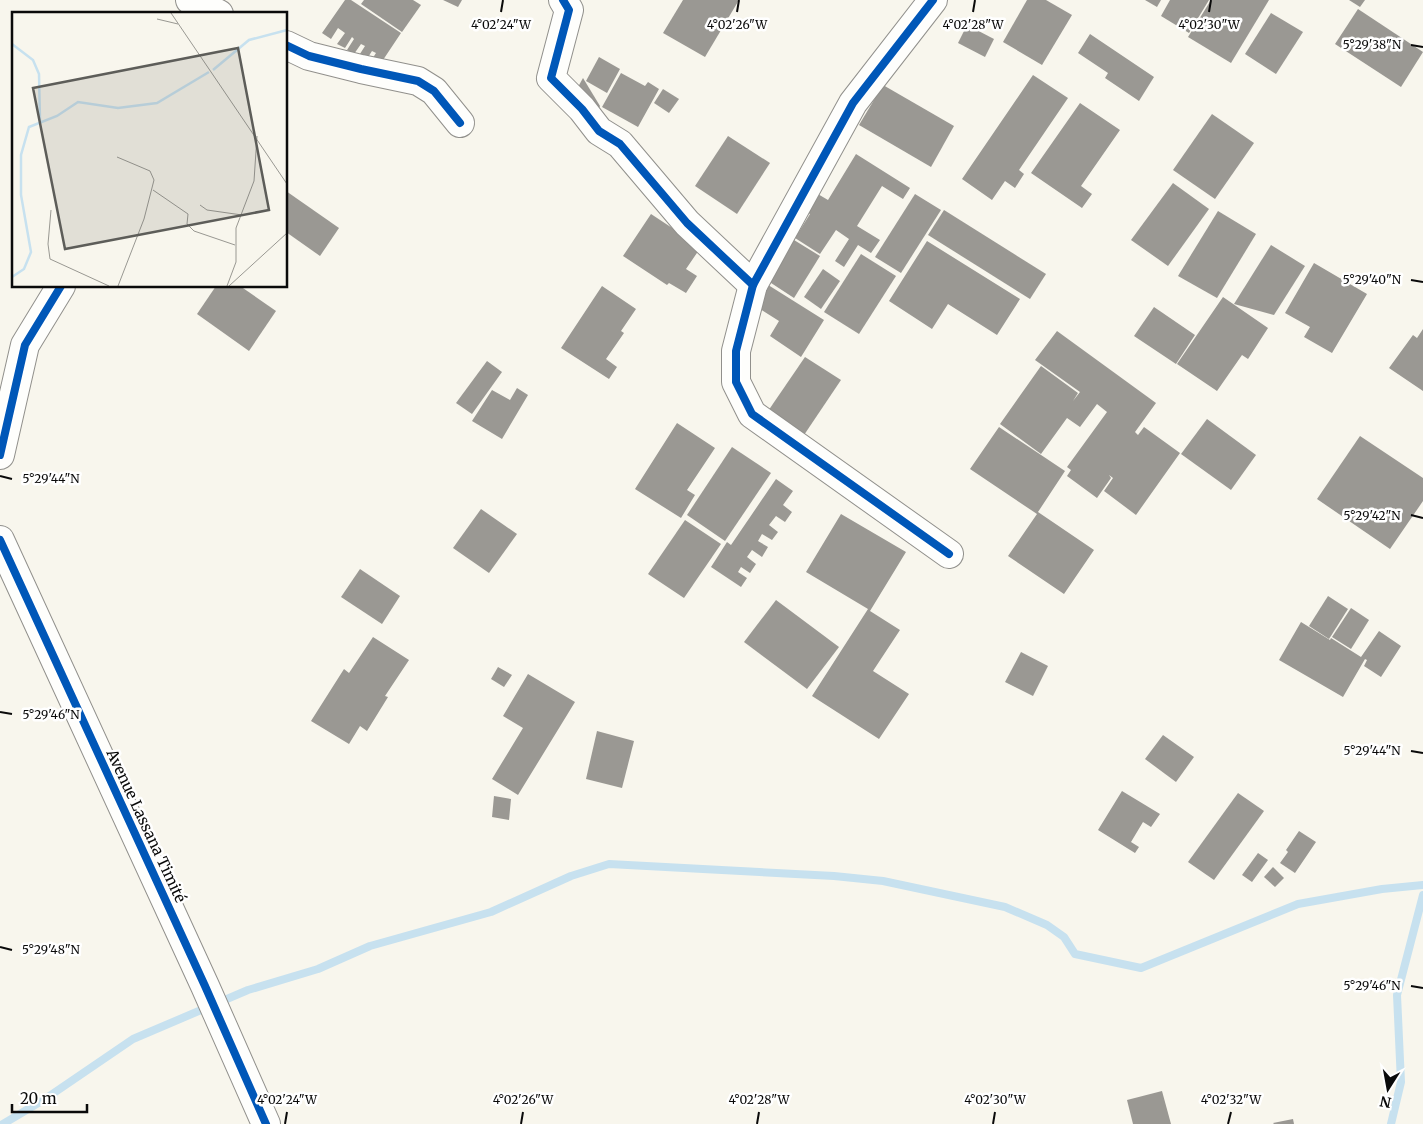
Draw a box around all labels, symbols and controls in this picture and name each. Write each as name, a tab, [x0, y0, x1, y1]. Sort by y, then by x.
inset map	[12, 12, 288, 288]
text: 4°02'24"W	[471, 17, 532, 32]
text: 4°02'26"W	[707, 17, 768, 32]
text: 4°02'28"W	[942, 17, 1005, 32]
text: 4°02'30"W	[1178, 17, 1241, 32]
text: 5°29'38"N	[1343, 37, 1402, 52]
text: 5°29'40"N	[1343, 272, 1402, 287]
text: 5°29'44"N	[22, 471, 80, 486]
text: 5°29'42"N	[1343, 508, 1401, 523]
text: 5°29'46"N	[22, 707, 80, 722]
text: 5°29'44"N	[1343, 743, 1401, 758]
street label: Avenue Lassana Timité	[102, 745, 190, 906]
text: 5°29'48"N	[22, 942, 81, 957]
text: 5°29'46"N	[1343, 978, 1401, 993]
north arrow	[1363, 1064, 1413, 1114]
scale bar	[12, 1082, 88, 1114]
text: 20 m	[20, 1089, 57, 1108]
text: 4°02'24"W	[257, 1092, 318, 1107]
text: 4°02'26"W	[493, 1092, 554, 1107]
text: 4°02'28"W	[728, 1092, 791, 1107]
text: 4°02'30"W	[964, 1092, 1027, 1107]
text: 4°02'32"W	[1201, 1092, 1262, 1107]
text: N	[1378, 1092, 1393, 1112]

